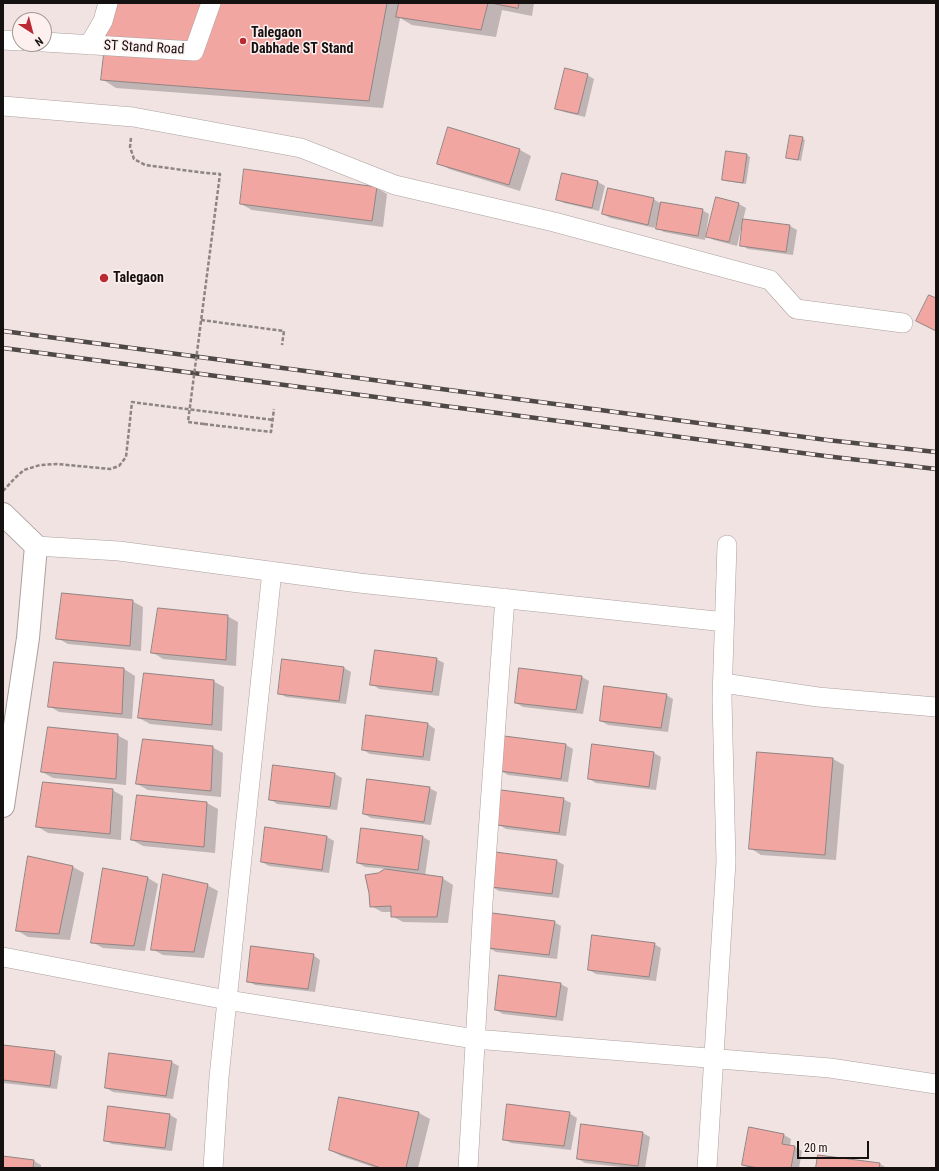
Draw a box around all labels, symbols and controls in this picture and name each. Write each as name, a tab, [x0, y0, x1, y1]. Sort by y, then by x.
north arrow	[12, 12, 52, 52]
place label: Talegaon Dabhade ST Stand	[251, 25, 353, 58]
text: N	[32, 34, 45, 49]
marker: Talegaon Dabhade ST Stand	[238, 36, 248, 46]
street label: ST Stand Road	[103, 37, 185, 59]
place label: Talegaon	[113, 270, 164, 286]
marker: Talegaon	[98, 272, 110, 284]
scale bar	[799, 1133, 871, 1159]
text: 20 m	[804, 1141, 828, 1155]

